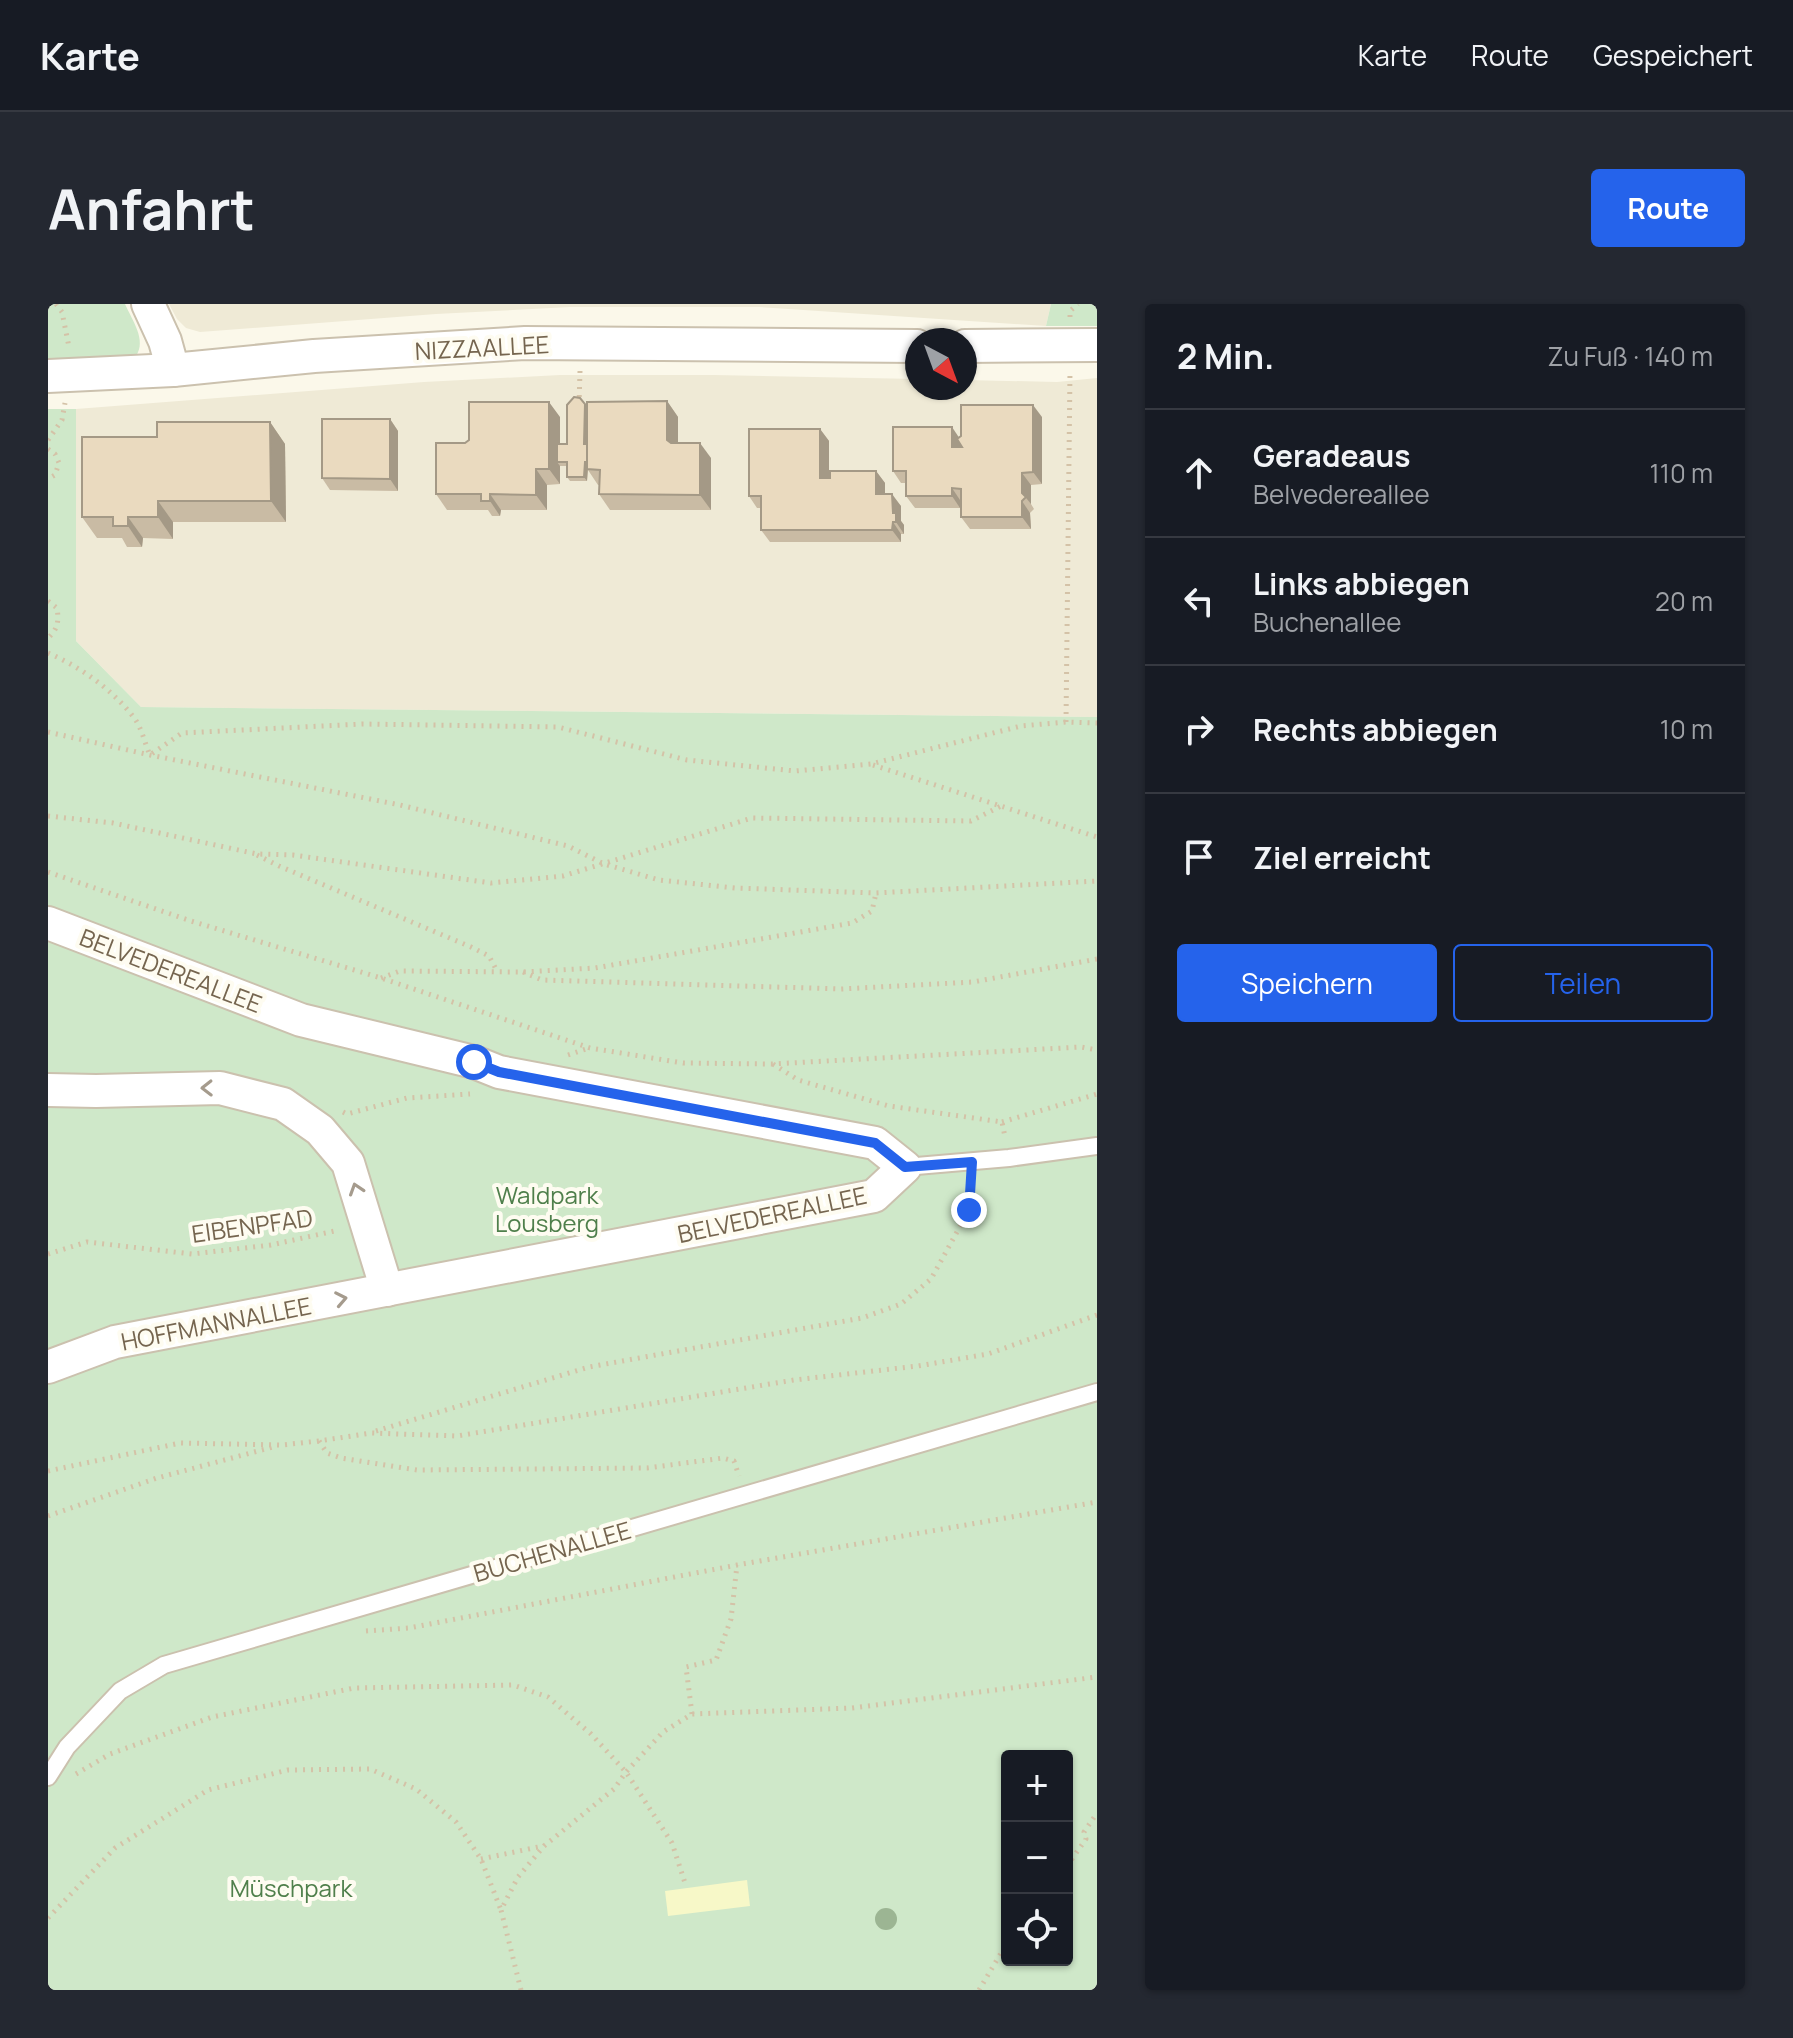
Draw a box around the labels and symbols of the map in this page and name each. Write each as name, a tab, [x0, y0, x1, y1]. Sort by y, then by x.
street label: NIZZAALLEE	[414, 327, 550, 367]
north arrow	[905, 328, 977, 400]
street label: BELVEDEREALLEE	[75, 920, 267, 1020]
route start	[456, 1044, 492, 1080]
one-way arrow	[200, 1079, 213, 1097]
park label: Waldpark Lousberg	[495, 1178, 599, 1239]
street label: BELVEDEREALLEE	[674, 1178, 870, 1250]
one-way arrow	[350, 1183, 366, 1197]
route end	[951, 1192, 987, 1228]
street label: EIBENPFAD	[189, 1200, 315, 1250]
street label: HOFFMANNALLEE	[118, 1288, 314, 1358]
one-way arrow	[334, 1292, 348, 1309]
street label: BUCHENALLEE	[469, 1513, 635, 1589]
park label: Müschpark	[230, 1871, 353, 1904]

